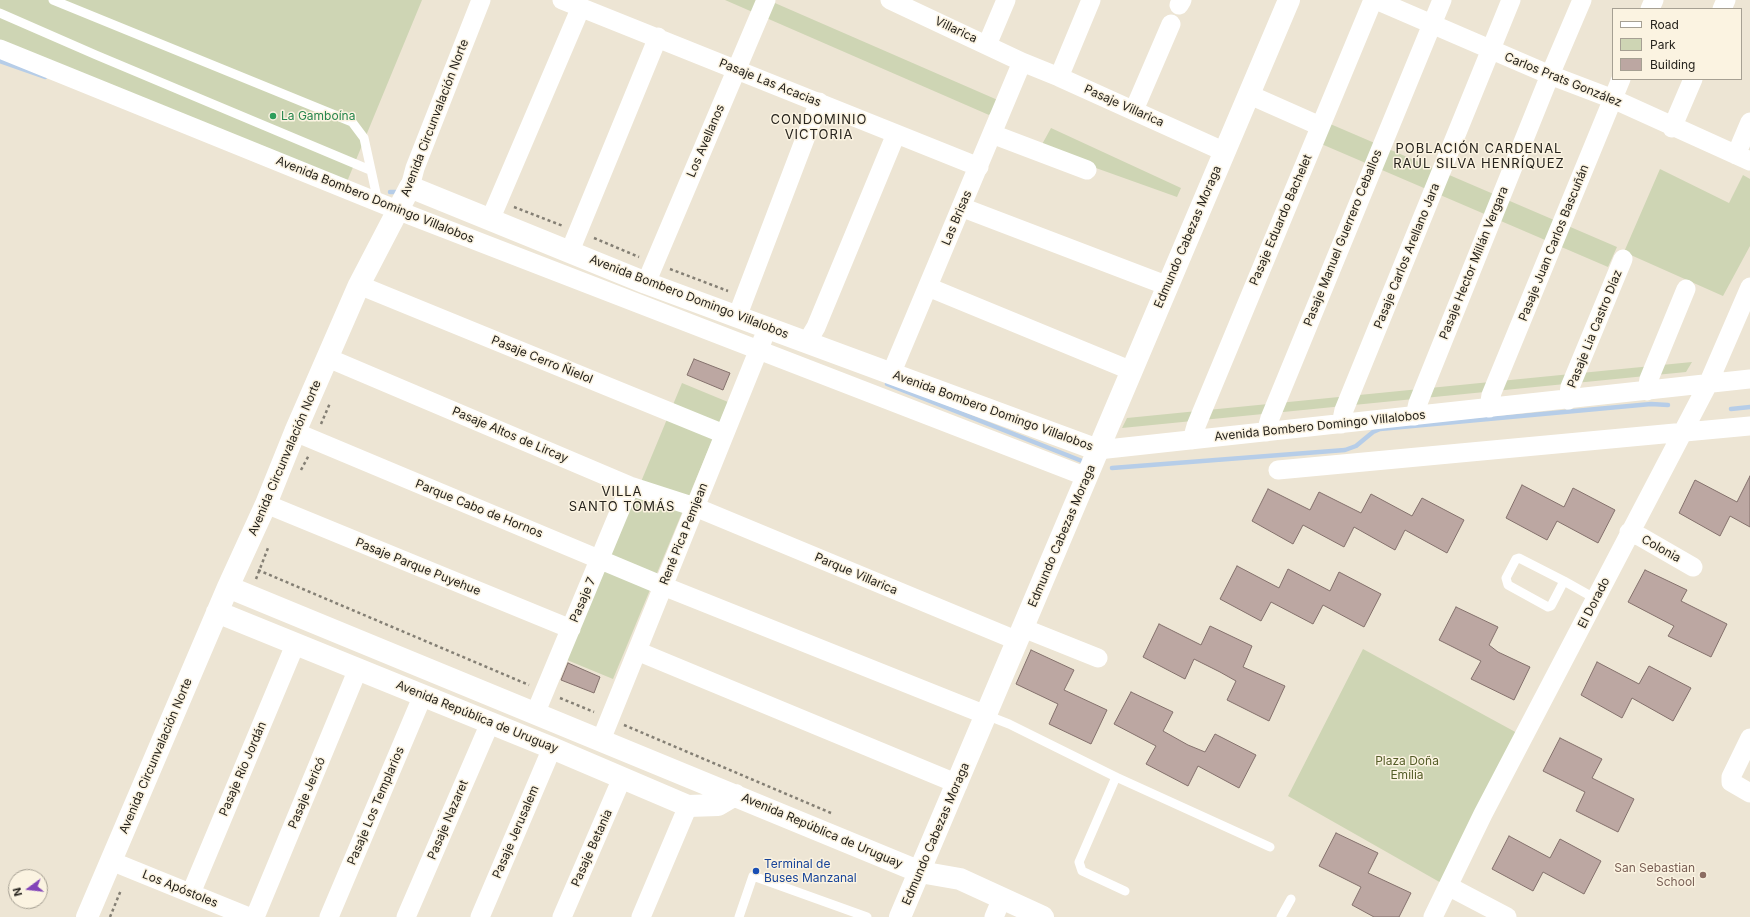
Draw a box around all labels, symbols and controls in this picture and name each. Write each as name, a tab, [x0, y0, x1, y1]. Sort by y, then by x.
legend	[1612, 8, 1742, 80]
street label: Villarica	[933, 14, 979, 46]
text: Road	[1650, 17, 1679, 32]
street label: Avenida Circunvalación Norte	[398, 37, 472, 199]
text: Park	[1650, 37, 1676, 52]
street label: Carlos Prats González	[1502, 50, 1624, 110]
street label: Pasaje Las Acacias	[717, 56, 823, 110]
text: Building	[1650, 57, 1695, 72]
street label: Pasaje Villarica	[1082, 82, 1166, 130]
street label: Los Avellanos	[684, 102, 728, 180]
place label: La Gamboína	[281, 109, 355, 123]
marker: La Gamboína	[268, 111, 278, 121]
district label: CONDOMINIO VICTORIA	[770, 112, 868, 143]
district label: POBLACIÓN CARDENAL RAÚL SILVA HENRÍQUEZ	[1393, 141, 1565, 172]
street label: Pasaje Manuel Guerrero Ceballos	[1301, 148, 1385, 328]
street label: Pasaje Eduardo Bachelet	[1247, 152, 1315, 288]
street label: Avenida Bombero Domingo Villalobos	[274, 154, 476, 246]
street label: Pasaje Juan Carlos Bascuñán	[1516, 163, 1592, 323]
street label: Edmundo Cabezas Moraga	[1151, 164, 1225, 310]
street label: Pasaje Carlos Arellano Jara	[1371, 181, 1443, 331]
street label: Pasaje Hector Millán Vergara	[1437, 184, 1511, 342]
street label: Las Brisas	[939, 188, 975, 248]
street label: Avenida Bombero Domingo Villalobos	[587, 252, 791, 342]
street label: Pasaje Lia Castro Díaz	[1565, 268, 1625, 390]
street label: Pasaje Cerro Ñielol	[489, 333, 595, 387]
street label: Avenida Bombero Domingo Villalobos	[891, 368, 1095, 454]
street label: Avenida Circunvalación Norte	[246, 378, 324, 538]
street label: Pasaje Altos de Lircay	[450, 404, 570, 466]
street label: Avenida Bombero Domingo Villalobos	[1214, 408, 1426, 444]
street label: Edmundo Cabezas Moraga	[1025, 463, 1099, 609]
street label: Parque Cabo de Hornos	[413, 477, 545, 541]
street label: René Pica Pemjean	[657, 481, 711, 587]
district label: VILLA SANTO TOMÁS	[569, 484, 675, 515]
street label: Colonia	[1639, 532, 1683, 566]
street label: Pasaje Parque Puyehue	[353, 535, 483, 599]
street label: Parque Villarica	[812, 550, 900, 598]
street label: Pasaje 7	[567, 575, 599, 625]
street label: El Dorado	[1575, 575, 1613, 631]
street label: Avenida Circunvalación Norte	[117, 676, 195, 836]
street label: Avenida República de Uruguay	[394, 678, 560, 756]
street label: Pasaje Río Jordán	[217, 719, 269, 819]
street label: Pasaje Los Templarios	[345, 745, 407, 867]
park label: Plaza Doña Emilia	[1375, 754, 1439, 782]
street label: Pasaje Jericó	[285, 755, 329, 831]
street label: Edmundo Cabezas Moraga	[899, 761, 973, 907]
street label: Pasaje Nazaret	[425, 778, 471, 862]
street label: Pasaje Jerusalem	[490, 783, 542, 881]
street label: Avenida República de Uruguay	[739, 790, 905, 872]
street label: Pasaje Betania	[569, 807, 615, 889]
place label: Terminal de Buses Manzanal	[764, 857, 857, 885]
place label: San Sebastian School	[1614, 861, 1695, 889]
marker: Terminal de Buses Manzanal	[751, 866, 761, 876]
street label: Los Apóstoles	[140, 867, 220, 911]
north arrow	[8, 869, 48, 909]
marker: San Sebastian School	[1698, 870, 1708, 880]
text: N	[10, 886, 25, 898]

